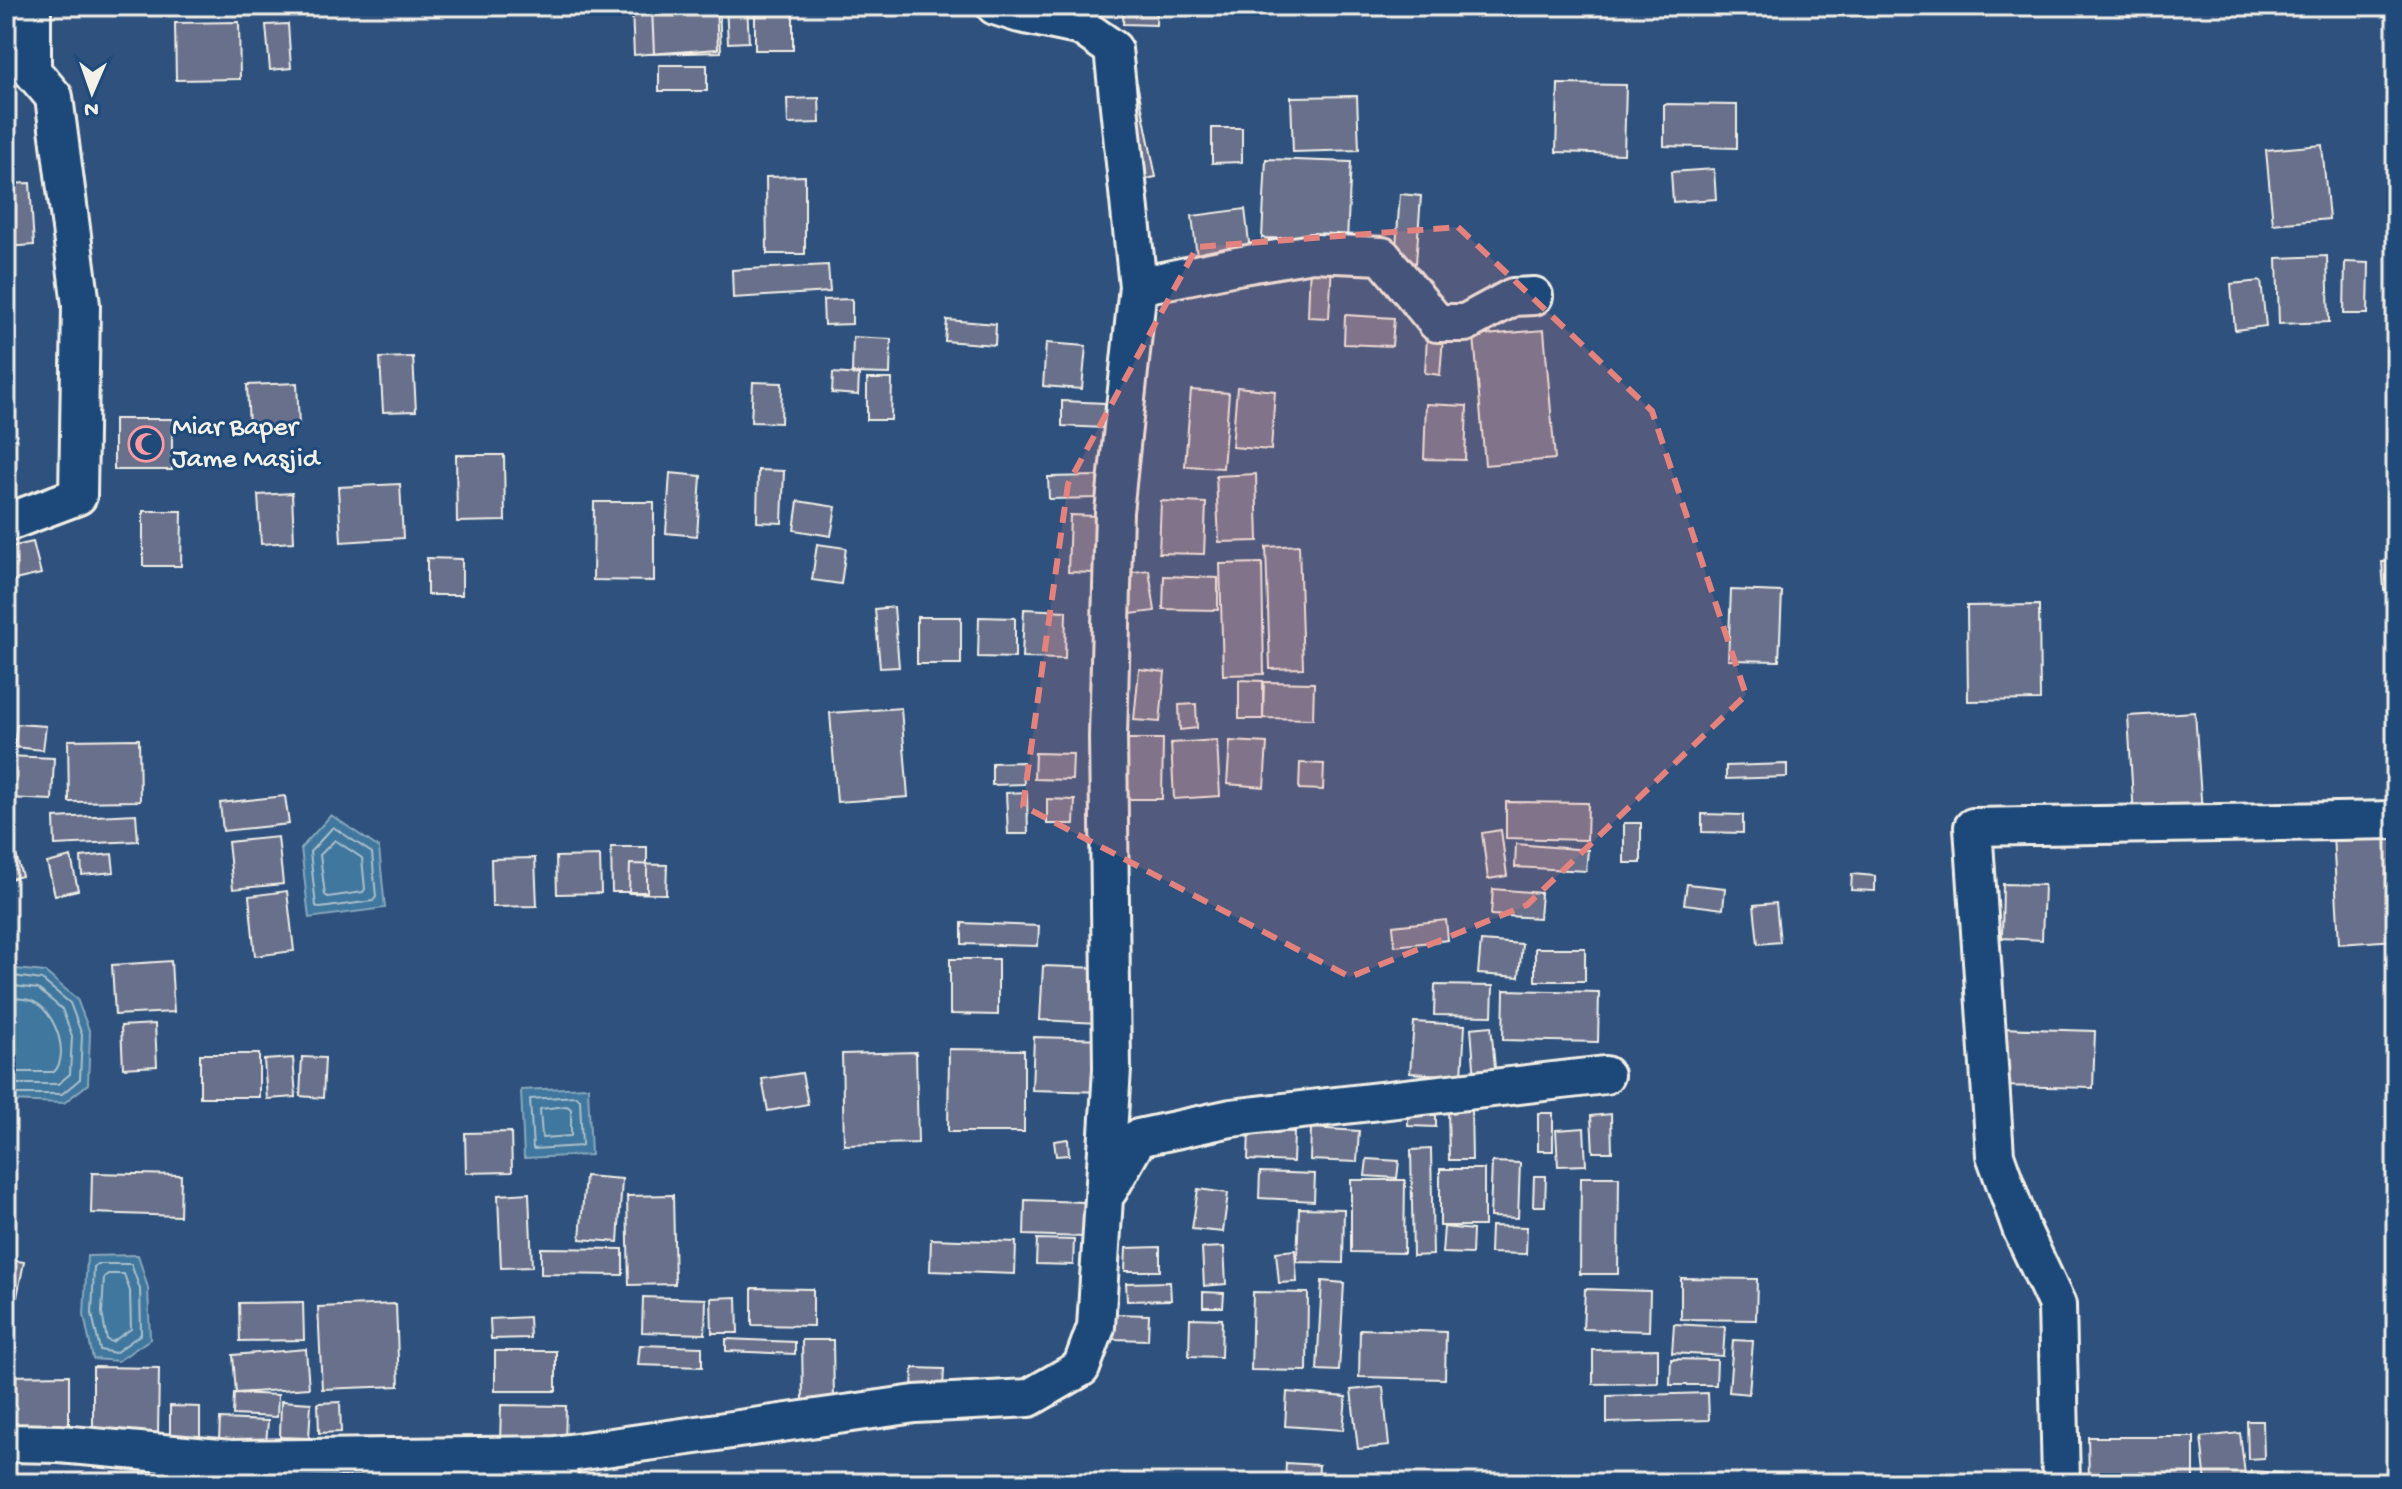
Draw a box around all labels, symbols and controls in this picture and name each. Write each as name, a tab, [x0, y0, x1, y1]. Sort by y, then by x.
north arrow	[52, 52, 132, 132]
text: N	[84, 95, 99, 121]
place label: Miar Baper Jame Masjid	[172, 412, 322, 477]
mosque icon: Miar Baper Jame Masjid	[127, 425, 165, 463]

